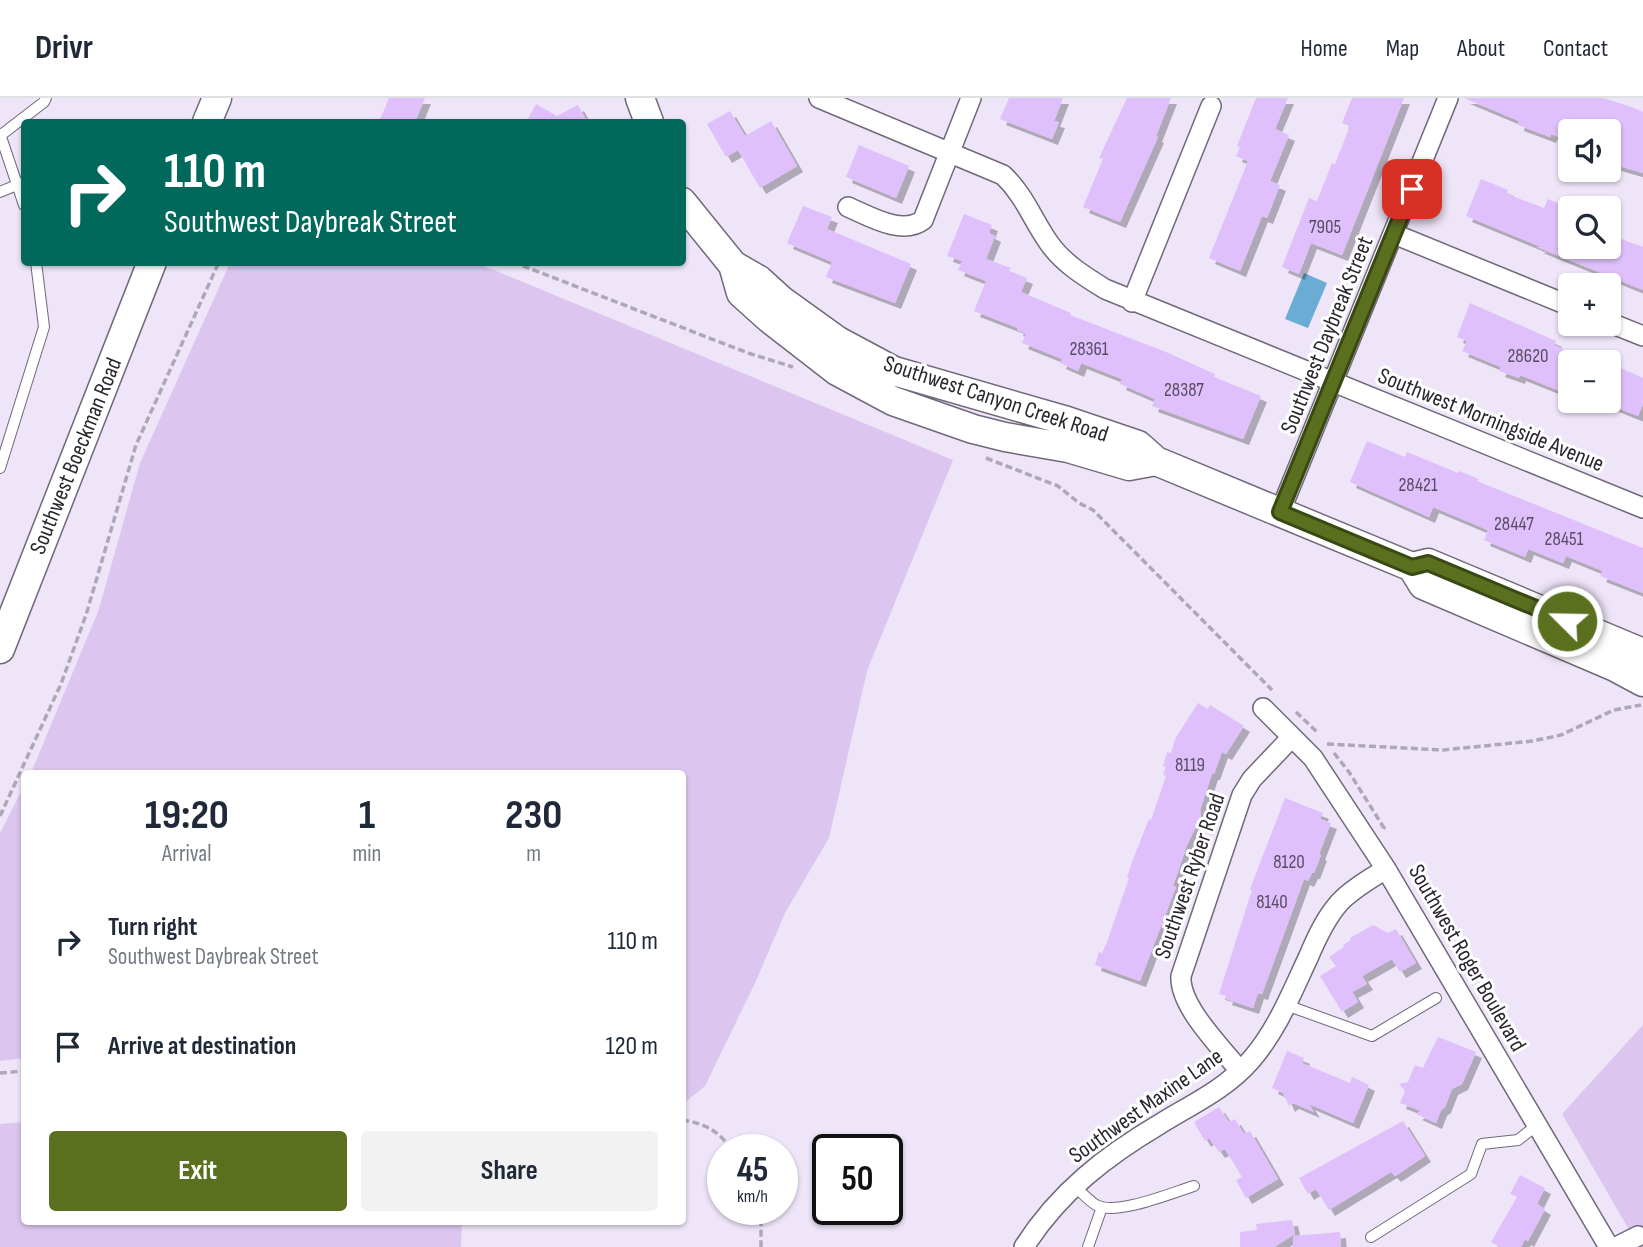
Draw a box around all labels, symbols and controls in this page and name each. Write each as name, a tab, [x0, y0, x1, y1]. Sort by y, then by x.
text: Drivr	[35, 28, 93, 68]
text: Home	[1300, 34, 1348, 63]
text: Map	[1386, 34, 1419, 63]
text: About	[1457, 34, 1505, 63]
text: Contact	[1543, 34, 1608, 63]
map controls	[1558, 119, 1621, 413]
button: sound	[1558, 119, 1621, 182]
text: 110 m	[164, 143, 266, 202]
icon: right	[49, 147, 140, 238]
pin	[1382, 159, 1442, 219]
icon: arrive	[1393, 170, 1431, 208]
button: search	[1558, 196, 1621, 259]
text: Southwest Daybreak Street	[164, 203, 457, 242]
house number: 7905	[1309, 216, 1341, 239]
street label: Southwest Daybreak Street	[1275, 232, 1379, 438]
button: +	[1558, 273, 1621, 336]
house number: 28361	[1069, 338, 1109, 361]
house number: 28620	[1508, 345, 1548, 368]
street label: Southwest Canyon Creek Road	[880, 349, 1112, 449]
button: −	[1558, 350, 1621, 413]
street label: Southwest Boeckman Road	[24, 354, 128, 558]
street label: Southwest Morningside Avenue	[1374, 362, 1608, 478]
house number: 28387	[1164, 379, 1204, 402]
house number: 28421	[1398, 474, 1438, 497]
house number: 28447	[1494, 513, 1534, 536]
house number: 28451	[1545, 528, 1584, 551]
position arrow	[1530, 584, 1604, 658]
house number: 8119	[1175, 754, 1205, 777]
street label: Southwest Ryber Road	[1149, 789, 1231, 963]
text: 19:20	[145, 790, 229, 841]
text: 1	[359, 790, 375, 841]
text: 230	[505, 790, 562, 841]
text: Arrival	[162, 840, 211, 868]
text: min	[352, 840, 381, 868]
text: m	[526, 840, 541, 868]
house number: 8120	[1273, 851, 1305, 874]
street label: Southwest Roger Boulevard	[1402, 860, 1532, 1056]
house number: 8140	[1256, 891, 1288, 914]
text: Turn right	[108, 912, 197, 943]
icon: right	[49, 923, 87, 961]
text: 110 m	[607, 926, 658, 957]
text: Southwest Daybreak Street	[108, 943, 318, 971]
icon: arrive	[49, 1028, 87, 1066]
text: Arrive at destination	[108, 1031, 296, 1062]
text: 120 m	[605, 1031, 658, 1062]
street label: Southwest Maxine Lane	[1064, 1042, 1228, 1170]
button: Exit	[49, 1131, 347, 1211]
button: Share	[361, 1131, 658, 1211]
speed limit sign: 50	[812, 1134, 903, 1225]
text: 45	[737, 1149, 768, 1192]
text: km/h	[737, 1186, 768, 1207]

